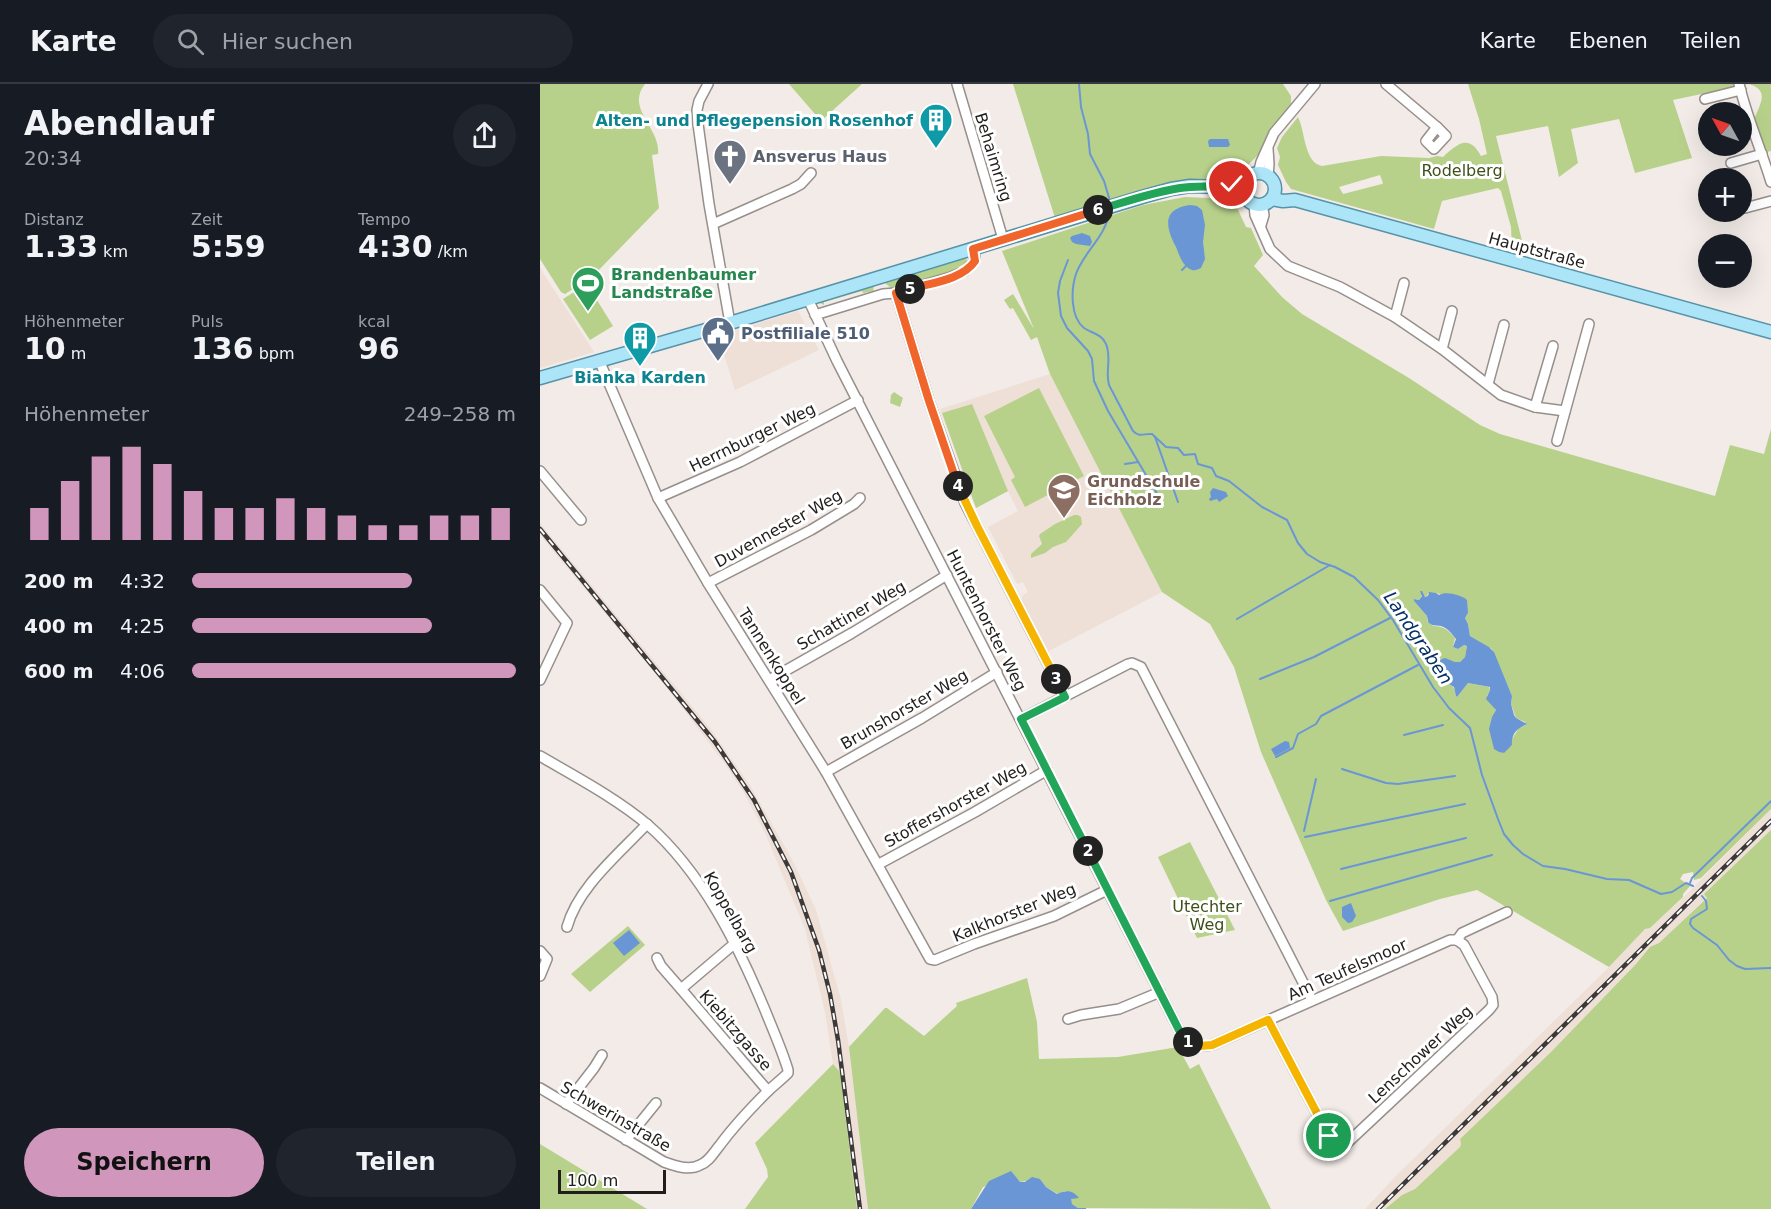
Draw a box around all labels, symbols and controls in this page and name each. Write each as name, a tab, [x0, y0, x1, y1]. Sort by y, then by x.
search box	[153, 14, 573, 68]
text: Karte	[30, 25, 117, 58]
icon: search	[174, 25, 207, 58]
text: Hier suchen	[222, 29, 353, 54]
text: Karte	[1480, 29, 1536, 53]
text: Ebenen	[1569, 29, 1648, 53]
text: Teilen	[1681, 29, 1741, 53]
building icon: Alten- und Pflegepension Rosenhof	[918, 102, 954, 149]
north arrow	[1698, 102, 1752, 156]
map controls	[1698, 102, 1752, 288]
text: Abendlauf	[24, 104, 214, 143]
button: share	[453, 104, 516, 167]
street label: Behaimring	[971, 110, 1016, 204]
place label: Alten- und Pflegepension Rosenhof	[595, 111, 914, 130]
church icon: Ansverus Haus	[712, 138, 748, 185]
text: 20:34	[24, 146, 82, 170]
place label: Ansverus Haus	[753, 147, 887, 166]
pin	[1206, 158, 1257, 209]
park label: Rodelberg	[1421, 161, 1503, 180]
icon: check	[1215, 167, 1248, 200]
button: +	[1698, 168, 1752, 222]
pin: 6	[1083, 195, 1113, 225]
text: 6	[1092, 200, 1104, 219]
text: Distanz	[24, 210, 84, 229]
text: Zeit	[191, 210, 223, 229]
text: Tempo	[358, 210, 410, 229]
street label: Hauptstraße	[1486, 228, 1587, 273]
text: 1.33	[24, 229, 98, 264]
text: 5:59	[191, 229, 266, 264]
text: 4:30	[358, 229, 433, 264]
button: −	[1698, 234, 1752, 288]
text: km	[98, 242, 128, 261]
text: /km	[433, 242, 468, 261]
sports icon: Brandenbaumer Landstraße	[570, 265, 606, 312]
place label: Brandenbaumer Landstraße	[611, 265, 756, 302]
pin: 5	[895, 274, 925, 304]
text: 5	[904, 279, 916, 298]
text: Höhenmeter	[24, 312, 124, 331]
text: Puls	[191, 312, 223, 331]
text: kcal	[358, 312, 390, 331]
public building icon: Postfiliale 510	[700, 315, 736, 362]
building icon: Bianka Karden	[622, 320, 658, 367]
place label: Postfiliale 510	[741, 324, 870, 343]
text: 10	[24, 331, 66, 366]
text: 136	[191, 331, 254, 366]
text: 96	[358, 331, 400, 366]
text: m	[66, 344, 86, 363]
text: bpm	[254, 344, 295, 363]
place label: Bianka Karden	[574, 368, 706, 387]
street label: Herrnburger Weg	[686, 399, 818, 476]
text: Höhenmeter	[24, 402, 149, 426]
text: 249–258 m	[404, 402, 516, 426]
pin: 4	[943, 471, 973, 501]
school or university icon: Grundschule Eichholz	[1046, 472, 1082, 519]
place label: Grundschule Eichholz	[1087, 472, 1201, 509]
text: 4	[952, 476, 964, 495]
street label: Duvennester Weg	[711, 485, 845, 571]
street label: Huntenhorster Weg	[943, 546, 1030, 694]
text: 200 m	[24, 569, 94, 593]
text: 4:32	[120, 569, 165, 593]
street label: Schattiner Weg	[793, 577, 909, 654]
water label: Landgraben	[1380, 587, 1457, 688]
street label: Tannenkoppel	[734, 604, 809, 708]
text: 400 m	[24, 614, 94, 638]
text: 4:25	[120, 614, 165, 638]
text: 600 m	[24, 659, 94, 683]
text: 4:06	[120, 659, 165, 683]
pin: 3	[1041, 664, 1071, 694]
street label: Brunshorster Weg	[837, 665, 971, 754]
text: 3	[1050, 669, 1062, 688]
street label: Stoffershorster Weg	[881, 757, 1030, 851]
pin: 2	[1073, 836, 1103, 866]
text: 2	[1082, 841, 1094, 860]
street label: Koppelbarg	[700, 868, 761, 956]
street label: Kalkhorster Weg	[950, 879, 1079, 946]
park label: Utechter Weg	[1172, 897, 1242, 934]
street label: Am Teufelsmoor	[1285, 934, 1410, 1004]
street label: Kiebitzgasse	[695, 986, 776, 1074]
street label: Lenschower Weg	[1364, 1001, 1476, 1107]
pin: 1	[1173, 1027, 1203, 1057]
text: 1	[1182, 1032, 1194, 1051]
street label: Schwerinstraße	[557, 1077, 674, 1156]
pin	[1303, 1110, 1354, 1161]
icon: arrive	[1312, 1119, 1345, 1152]
button: Speichern	[24, 1128, 264, 1197]
button: Teilen	[276, 1128, 516, 1197]
scale bar	[558, 1167, 666, 1194]
text: 100 m	[567, 1171, 618, 1190]

